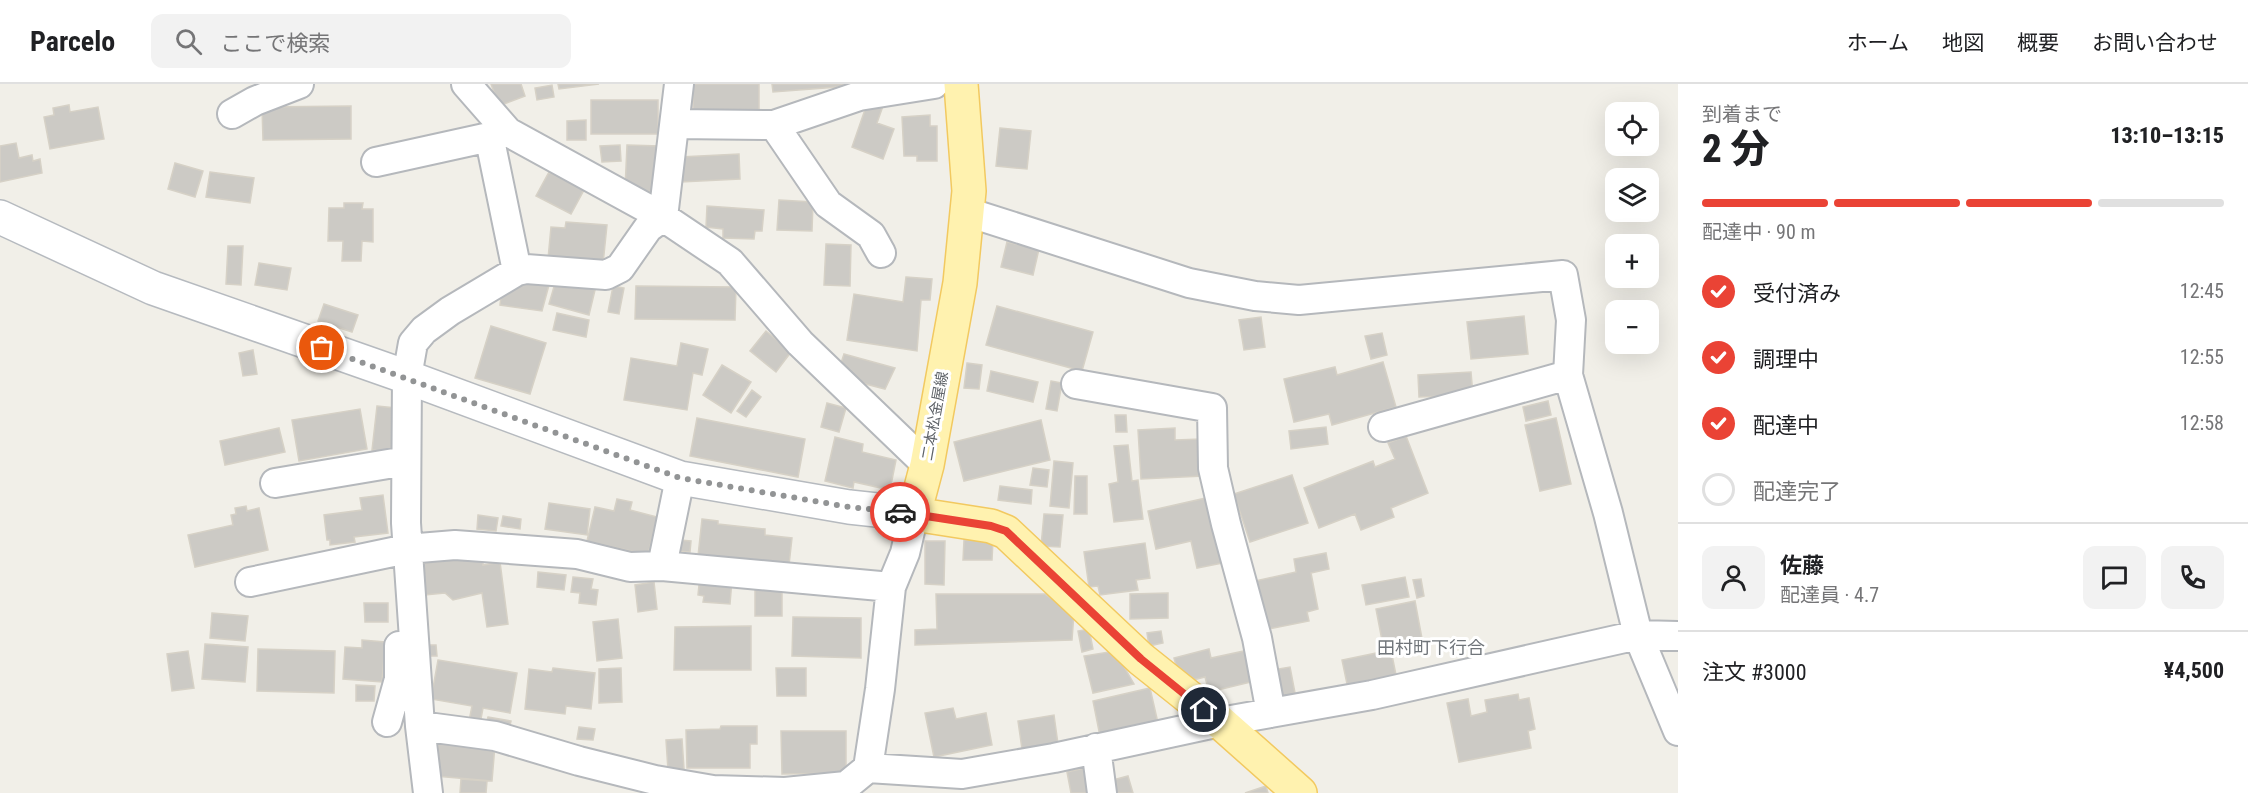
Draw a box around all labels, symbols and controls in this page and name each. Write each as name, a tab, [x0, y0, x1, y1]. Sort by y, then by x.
search box	[151, 14, 571, 68]
text: Parcelo	[30, 25, 115, 58]
icon: search	[172, 25, 205, 58]
text: ここで検索	[220, 31, 330, 56]
text: ホーム	[1847, 31, 1909, 55]
text: 地図	[1942, 31, 1984, 55]
text: 概要	[2017, 31, 2059, 55]
text: お問い合わせ	[2092, 31, 2218, 55]
map controls	[1605, 102, 1659, 354]
button: locate	[1605, 102, 1659, 156]
text: 到着まで	[1702, 102, 1782, 126]
text: 13:10–13:15	[2110, 123, 2224, 148]
text: 2 分	[1702, 126, 1770, 172]
button: layers	[1605, 168, 1659, 222]
text: 配達中 · 90 m	[1702, 220, 1815, 244]
button: +	[1605, 234, 1659, 288]
icon: check	[1702, 275, 1735, 308]
text: 12:45	[2180, 279, 2224, 303]
text: 受付済み	[1753, 281, 1841, 306]
button: −	[1605, 300, 1659, 354]
pin	[296, 322, 347, 373]
icon: bag	[305, 331, 338, 364]
icon: check	[1702, 341, 1735, 374]
text: 12:55	[2180, 345, 2224, 369]
text: 調理中	[1753, 347, 1819, 372]
street label: 二本松金屋線	[918, 370, 952, 462]
icon: check	[1702, 407, 1735, 440]
text: 12:58	[2180, 411, 2224, 435]
text: 配達中	[1753, 413, 1819, 438]
text: 配達完了	[1753, 479, 1841, 504]
courier	[870, 482, 930, 542]
icon: car	[884, 496, 917, 529]
button: person	[1702, 546, 1765, 609]
button: chat	[2083, 546, 2146, 609]
button: phone	[2161, 546, 2224, 609]
text: 佐藤	[1780, 553, 1824, 578]
text: 配達員 · 4.7	[1780, 583, 1879, 607]
district label: 田村町下行合	[1377, 637, 1485, 658]
text: ¥4,500	[2164, 658, 2224, 683]
text: 注文 #3000	[1702, 660, 1807, 685]
pin	[1178, 684, 1229, 735]
icon: home	[1187, 693, 1220, 726]

